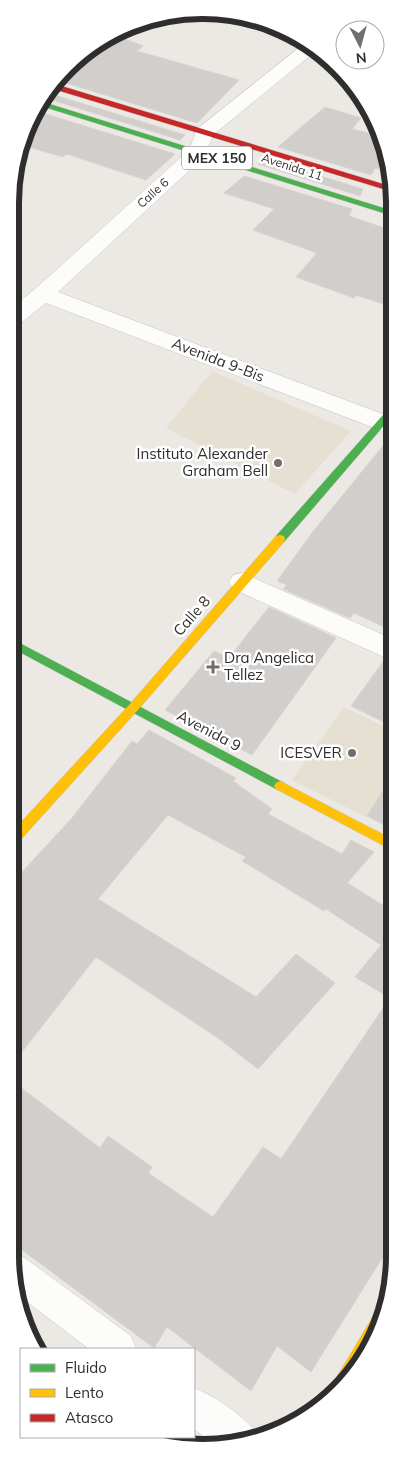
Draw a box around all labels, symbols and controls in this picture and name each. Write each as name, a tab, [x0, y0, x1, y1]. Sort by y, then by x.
north arrow	[335, 20, 385, 70]
text: N	[355, 48, 368, 67]
road number: MEX 150	[182, 146, 252, 170]
street label: Avenida 11	[260, 150, 324, 183]
street label: Calle 6	[134, 174, 172, 211]
street label: Avenida 9-Bis	[169, 333, 267, 386]
place label: Instituto Alexander Graham Bell	[137, 444, 269, 480]
marker: Instituto Alexander Graham Bell	[272, 457, 284, 469]
street label: Calle 8	[169, 592, 214, 640]
place label: Dra Angelica Tellez	[224, 648, 314, 684]
marker: Dra Angelica Tellez	[206, 660, 220, 674]
street label: Avenida 9	[174, 706, 245, 755]
place label: ICESVER	[280, 743, 342, 762]
marker: ICESVER	[346, 747, 358, 759]
legend	[20, 1348, 195, 1438]
text: Fluido	[65, 1358, 107, 1377]
text: Lento	[65, 1383, 104, 1402]
text: Atasco	[65, 1408, 113, 1427]

